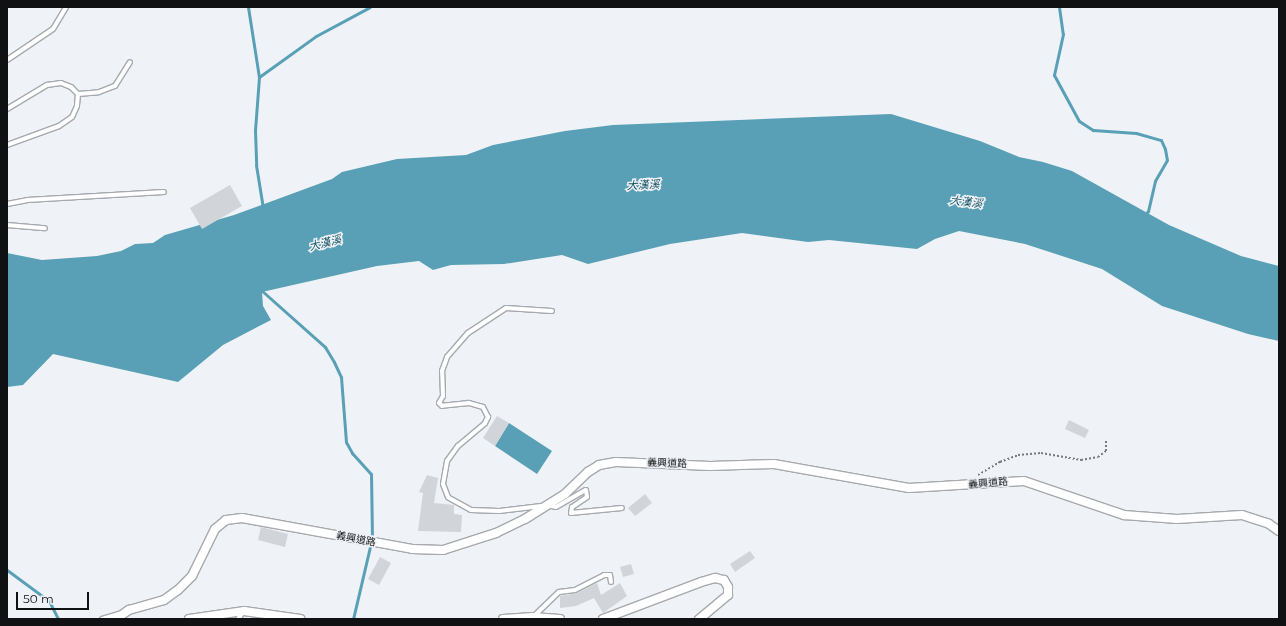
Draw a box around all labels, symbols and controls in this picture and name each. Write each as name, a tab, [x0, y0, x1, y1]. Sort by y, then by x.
water label: 大漢溪	[626, 178, 660, 192]
water label: 大漢溪	[949, 193, 983, 211]
water label: 大漢溪	[307, 233, 343, 253]
street label: 義興道路	[647, 456, 687, 470]
street label: 義興道路	[968, 475, 1008, 491]
street label: 義興道路	[335, 529, 377, 549]
scale bar	[18, 584, 91, 610]
text: 50 m	[23, 591, 54, 606]

